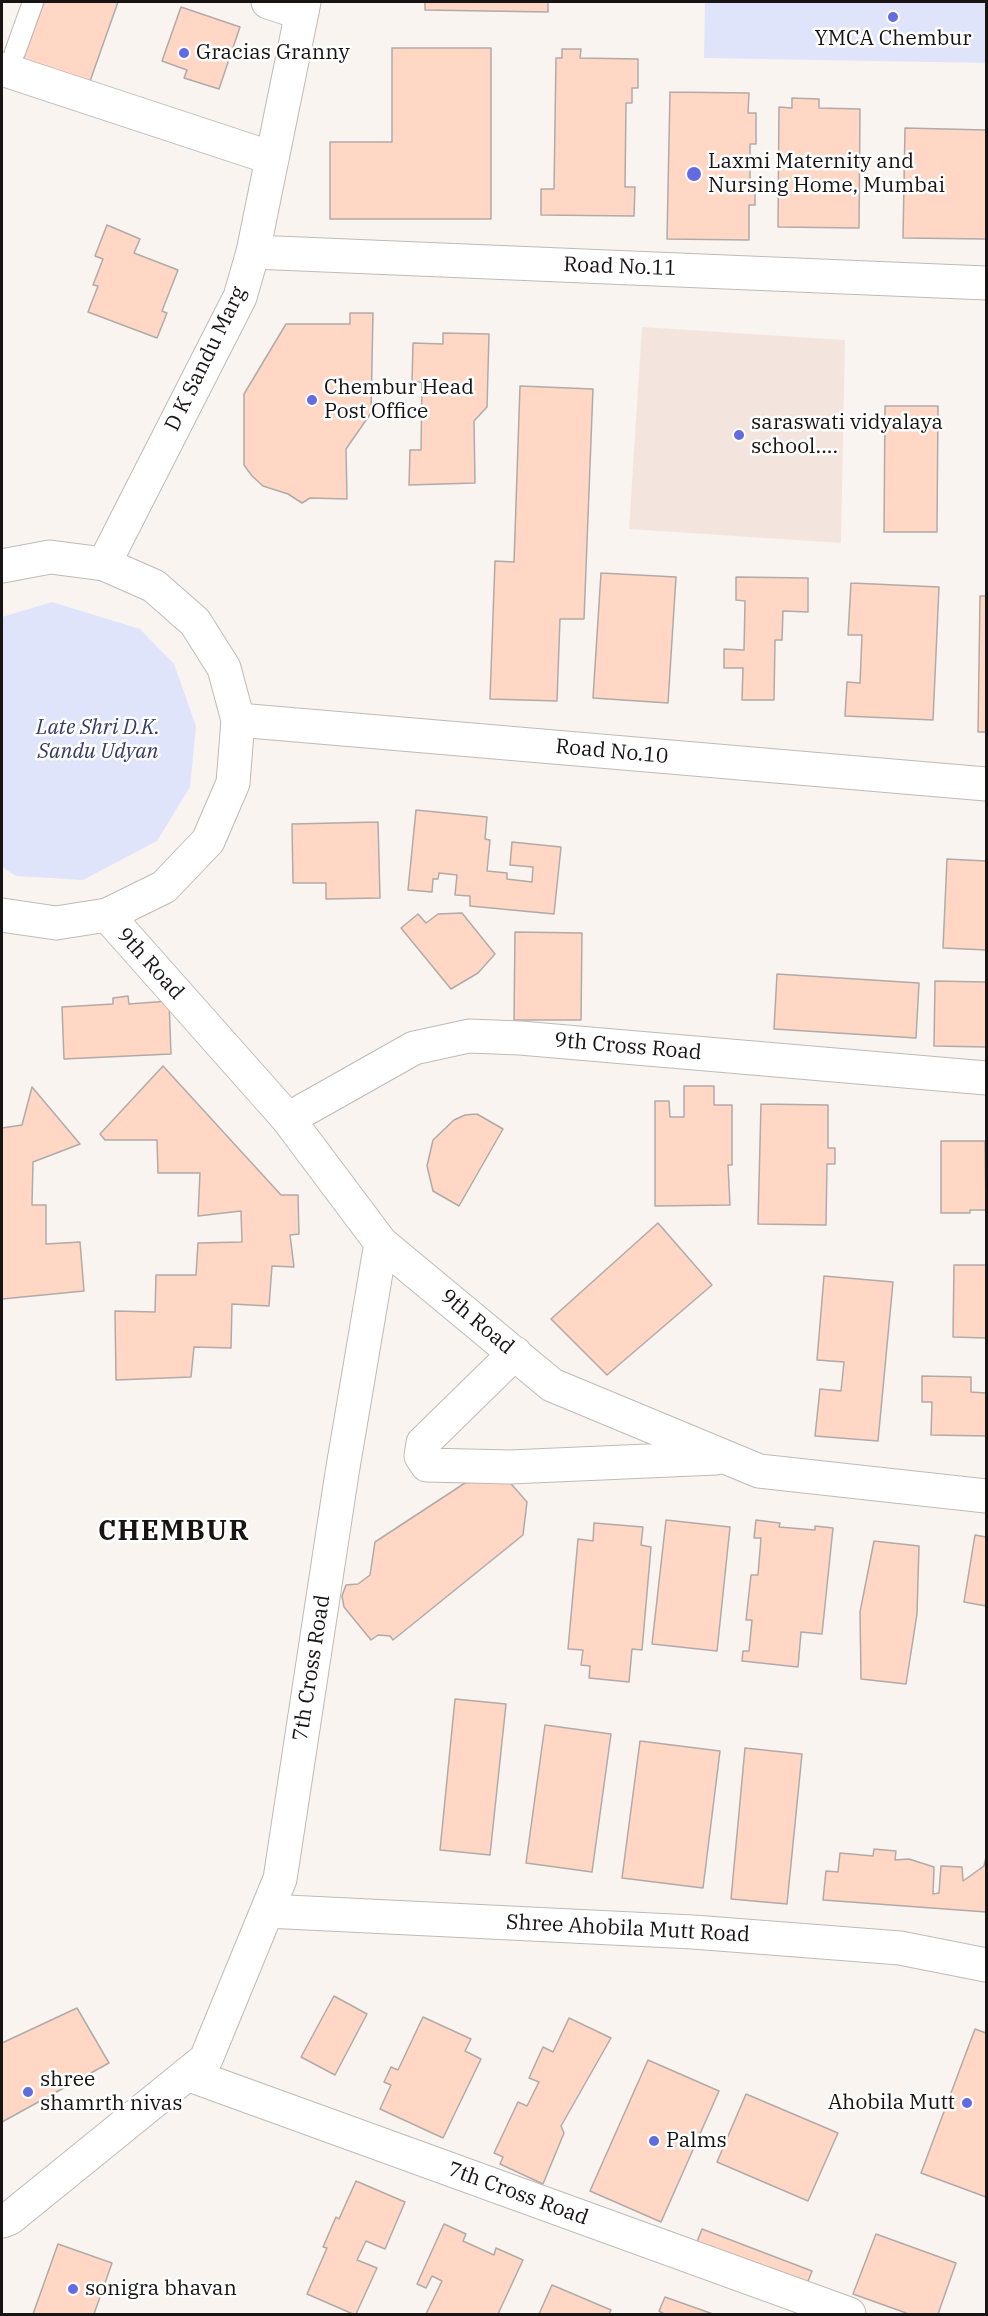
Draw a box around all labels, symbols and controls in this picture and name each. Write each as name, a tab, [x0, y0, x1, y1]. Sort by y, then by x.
marker: YMCA Chembur	[886, 10, 900, 24]
place label: YMCA Chembur	[814, 26, 972, 52]
place label: Gracias Granny	[196, 40, 350, 66]
marker: Gracias Granny	[177, 46, 191, 60]
place label: Laxmi Maternity and Nursing Home, Mumbai	[708, 149, 945, 199]
marker: Laxmi Maternity and Nursing Home, Mumbai	[685, 165, 703, 183]
street label: Road No.11	[563, 252, 677, 282]
street label: D K Sandu Marg	[160, 283, 252, 435]
place label: Chembur Head Post Office	[324, 375, 474, 425]
marker: Chembur Head Post Office	[305, 393, 319, 407]
place label: saraswati vidyalaya school....	[751, 410, 943, 460]
marker: saraswati vidyalaya school....	[732, 428, 746, 442]
park label: Late Shri D.K. Sandu Udyan	[36, 715, 160, 765]
street label: Road No.10	[555, 735, 669, 769]
street label: 9th Road	[111, 923, 189, 1005]
street label: 9th Cross Road	[553, 1028, 703, 1066]
street label: 9th Road	[435, 1284, 519, 1360]
district label: CHEMBUR	[98, 1516, 250, 1548]
street label: 7th Cross Road	[288, 1593, 336, 1743]
street label: Shree Ahobila Mutt Road	[506, 1910, 750, 1948]
place label: shree shamrth nivas	[40, 2067, 182, 2117]
marker: shree shamrth nivas	[21, 2085, 35, 2099]
place label: Ahobila Mutt	[828, 2090, 955, 2116]
marker: Ahobila Mutt	[960, 2096, 974, 2110]
place label: Palms	[666, 2128, 727, 2154]
marker: Palms	[647, 2134, 661, 2148]
street label: 7th Cross Road	[444, 2157, 592, 2231]
place label: sonigra bhavan	[85, 2276, 237, 2302]
marker: sonigra bhavan	[66, 2282, 80, 2296]

